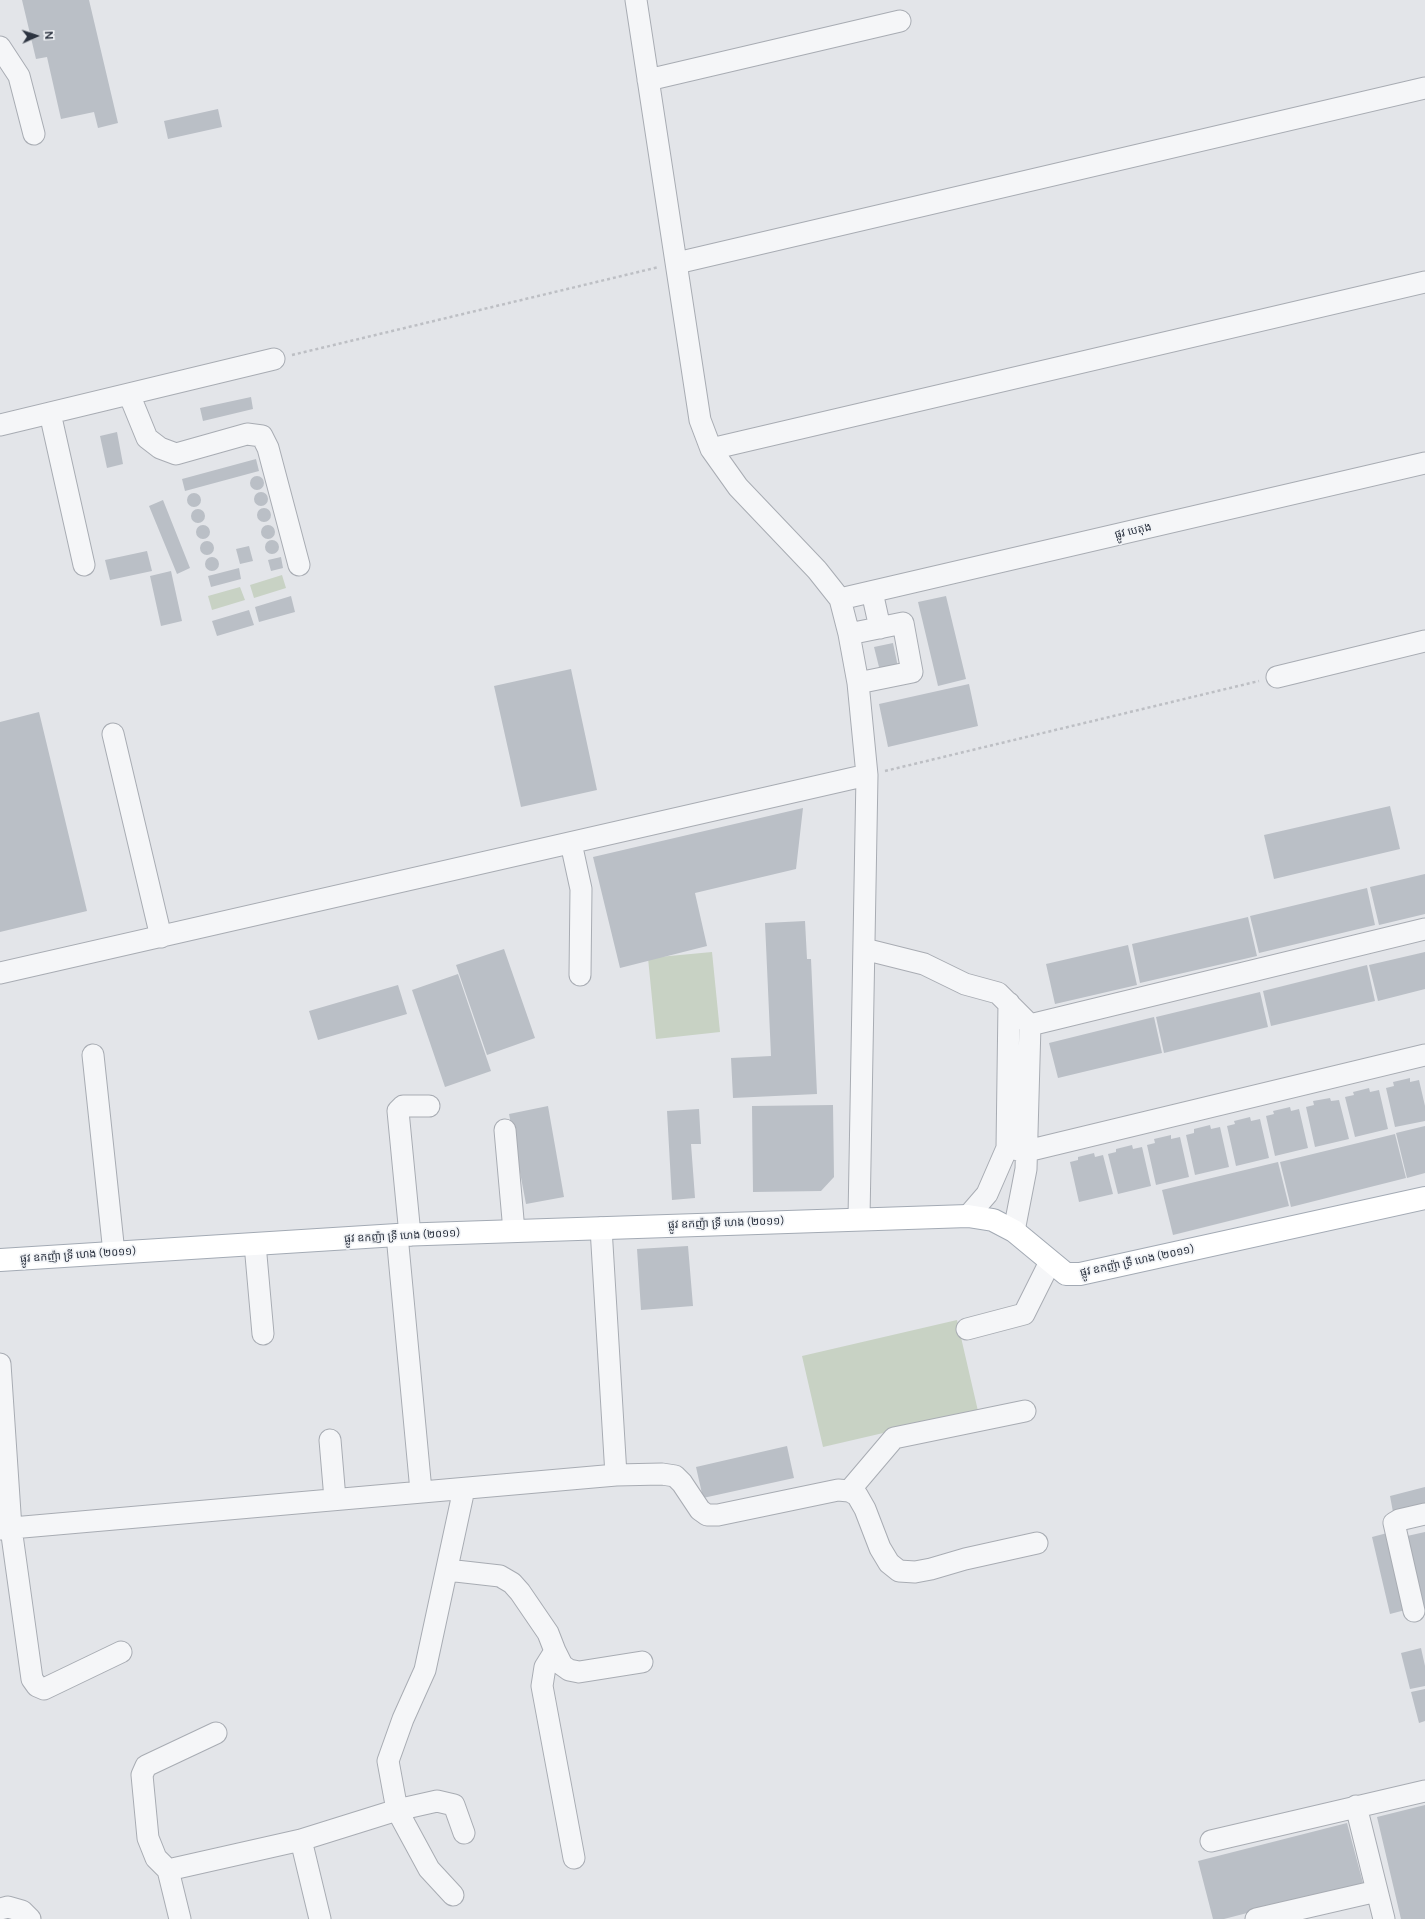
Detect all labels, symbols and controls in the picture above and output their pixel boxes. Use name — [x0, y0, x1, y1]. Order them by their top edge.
north arrow — [16, 16, 56, 56]
text: N — [42, 31, 55, 40]
street label: ផ្លូវ បេតុង — [1113, 520, 1153, 542]
street label: ផ្លូវ ឧកញ៉ា ទ្រី ហេង (២០១១) — [668, 1214, 784, 1232]
street label: ផ្លូវ ឧកញ៉ា ទ្រី ហេង (២០១១) — [344, 1226, 460, 1246]
street label: ផ្លូវ ឧកញ៉ា ទ្រី ហេង (២០១១) — [1079, 1242, 1195, 1280]
street label: ផ្លូវ ឧកញ៉ា ទ្រី ហេង (២០១១) — [20, 1244, 136, 1266]

